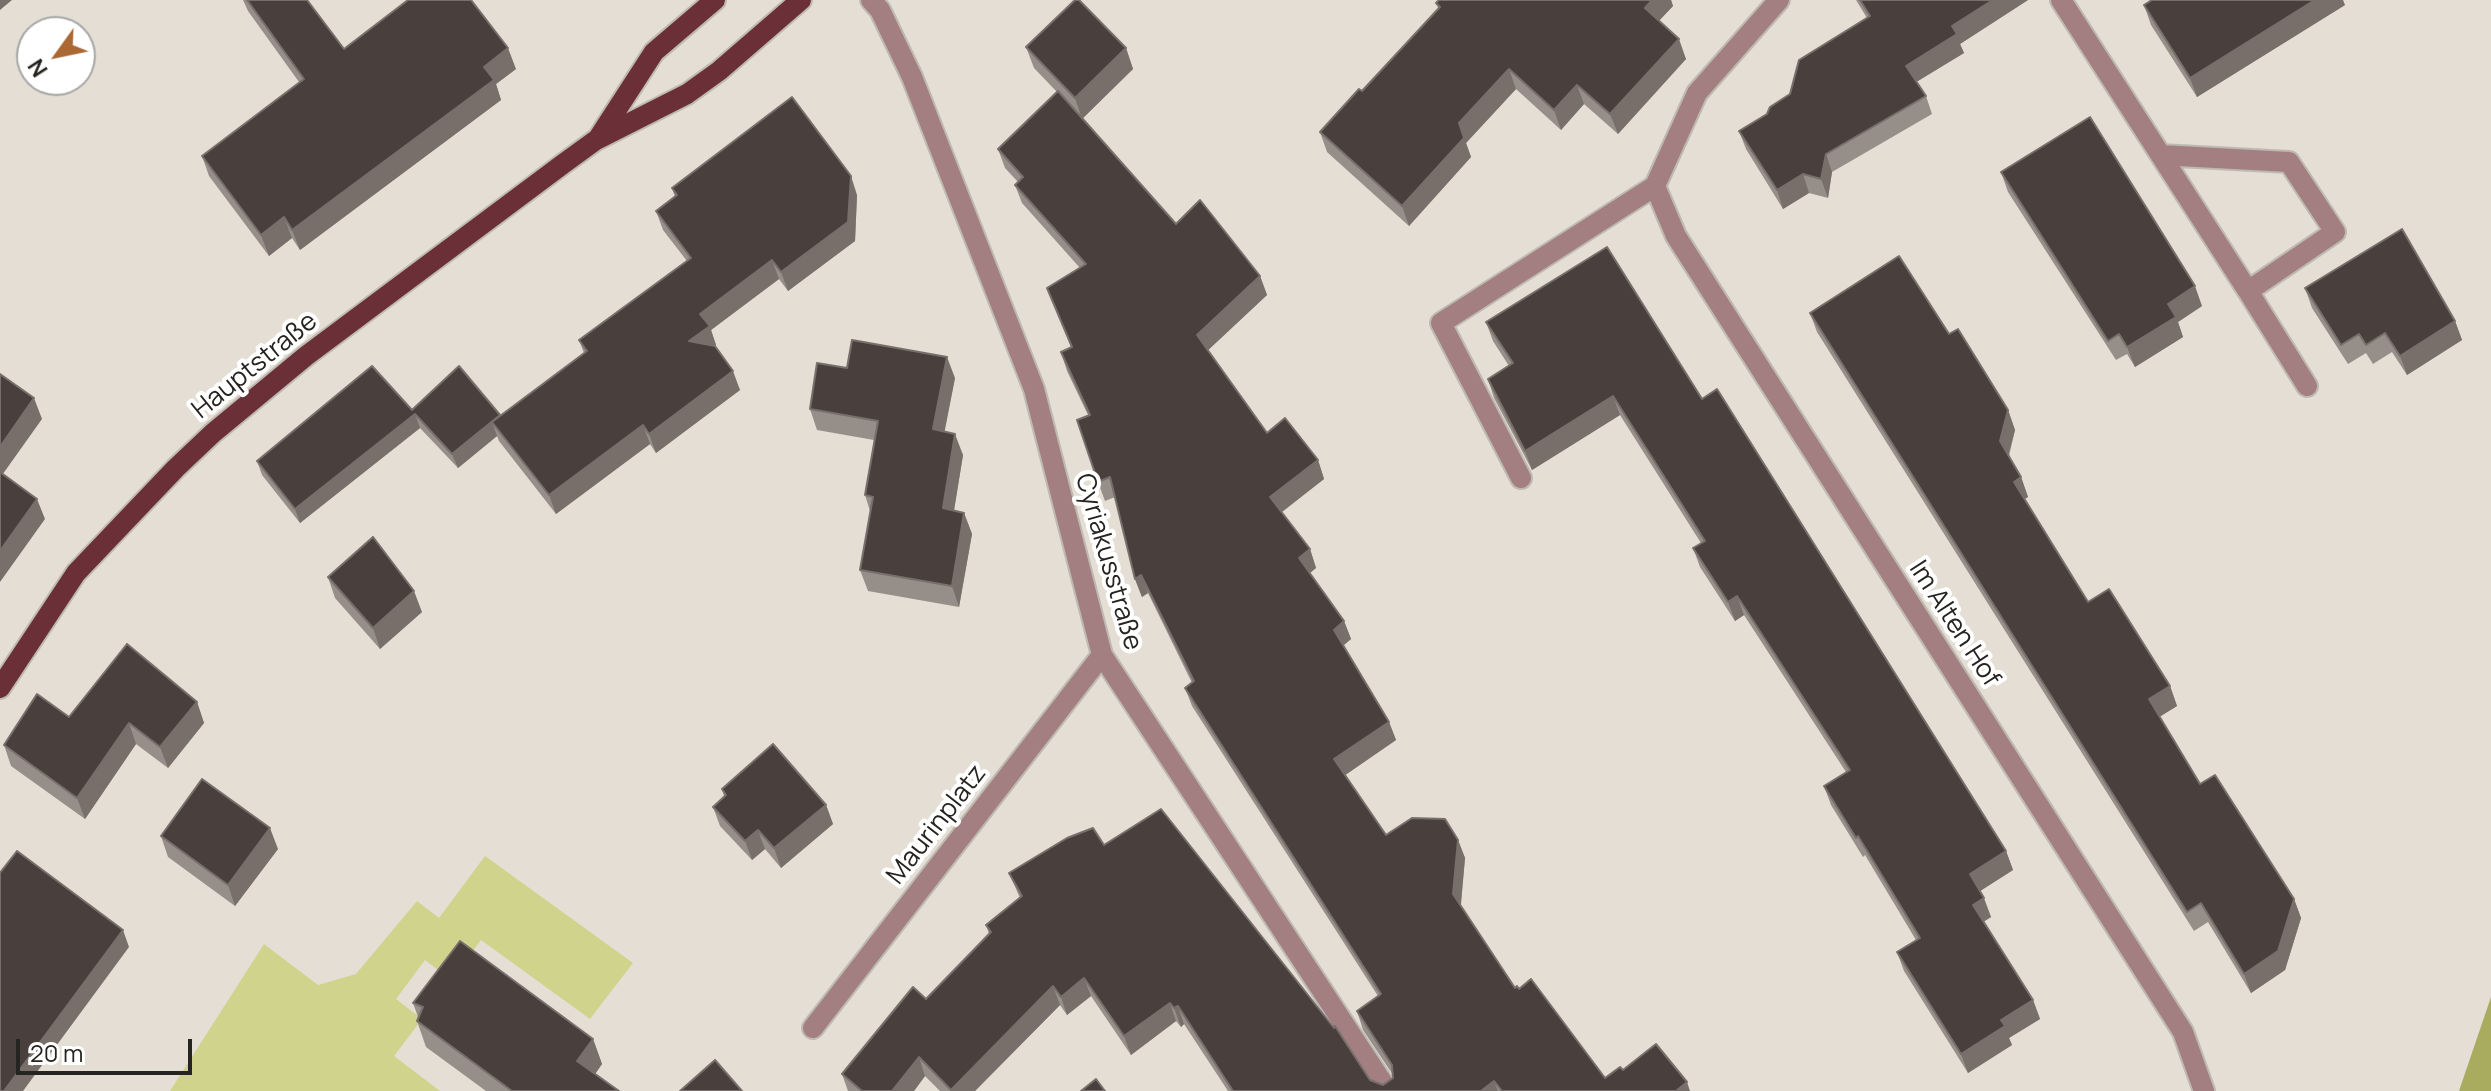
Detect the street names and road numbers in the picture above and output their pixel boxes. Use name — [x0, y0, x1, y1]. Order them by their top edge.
street label: Hauptstraße — [186, 306, 324, 426]
street label: Cyriakusstraße — [1068, 470, 1148, 654]
street label: Im Alten Hof — [1902, 555, 2006, 693]
street label: Maurinplatz — [881, 759, 993, 891]

